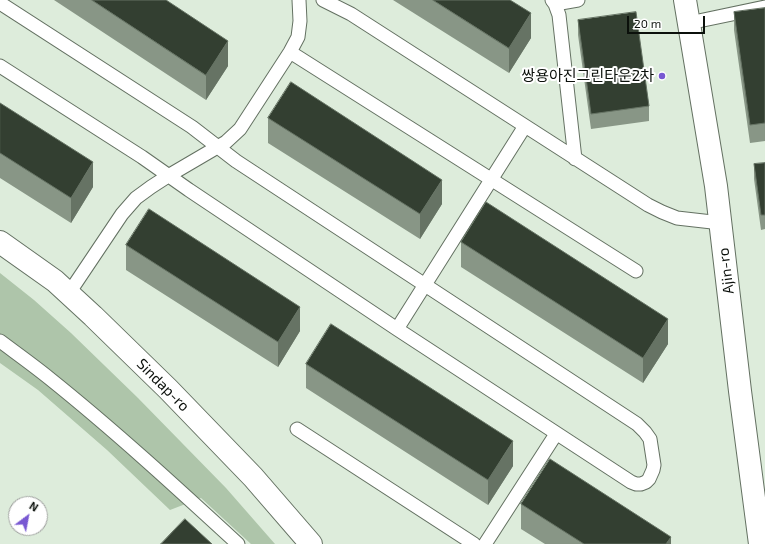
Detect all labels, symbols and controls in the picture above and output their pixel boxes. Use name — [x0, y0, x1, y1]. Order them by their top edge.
scale bar — [629, 8, 707, 34]
text: 20 m — [634, 16, 661, 30]
place label: 쌍용아진그린타운2차 — [521, 67, 654, 85]
marker: 쌍용아진그린타운2차 — [657, 71, 667, 81]
street label: Ajin-ro — [714, 247, 738, 295]
street label: Sindap-ro — [133, 355, 193, 415]
north arrow — [8, 496, 48, 536]
text: N — [27, 499, 41, 514]

